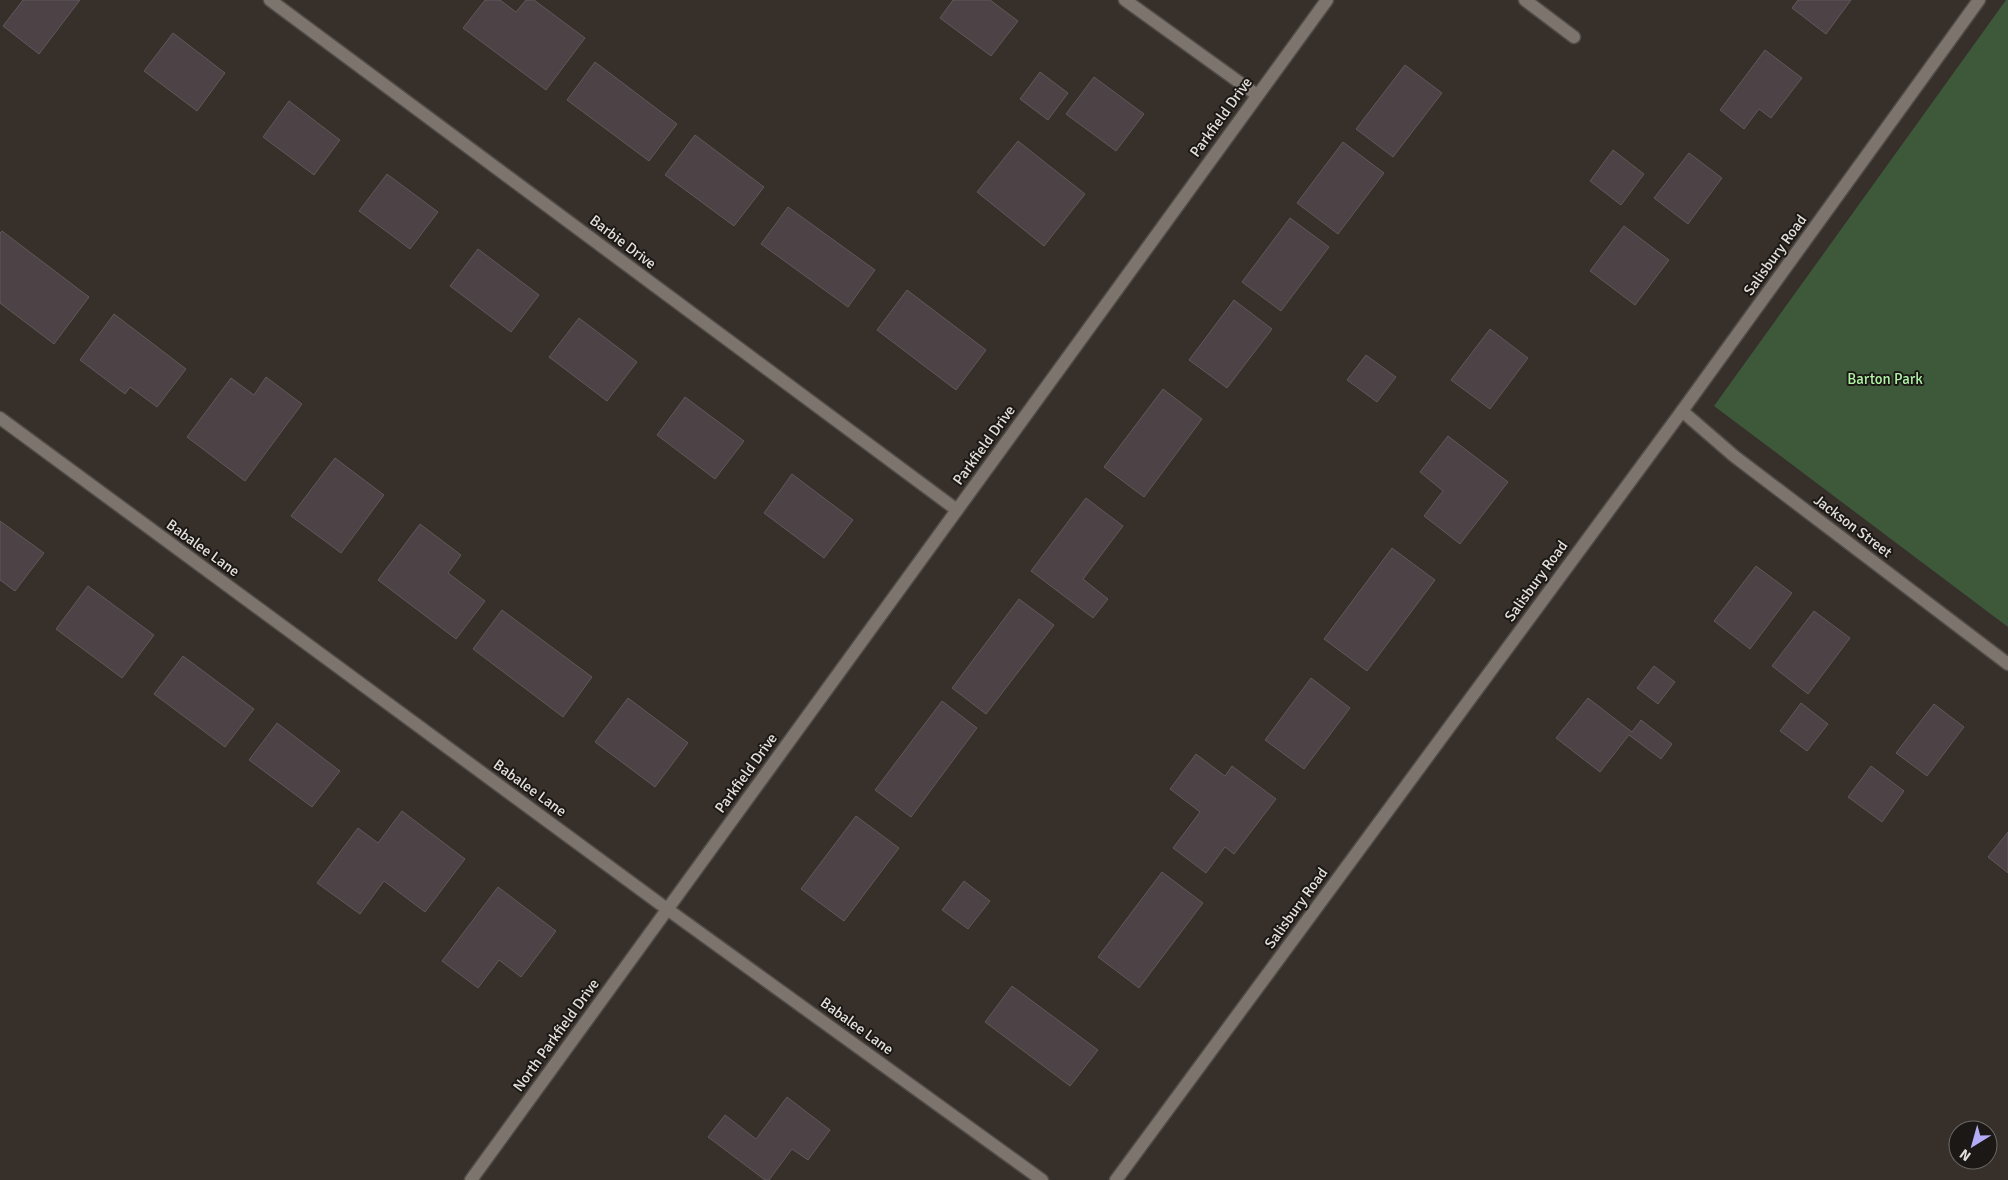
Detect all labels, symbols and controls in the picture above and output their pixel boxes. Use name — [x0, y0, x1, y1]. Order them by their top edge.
street label: Parkfield Drive — [1186, 74, 1256, 160]
street label: Barbie Drive — [586, 211, 660, 273]
street label: Salisbury Road — [1740, 211, 1810, 299]
park label: Barton Park — [1847, 370, 1923, 388]
street label: Parkfield Drive — [949, 402, 1019, 488]
street label: Jackson Street — [1810, 491, 1896, 561]
street label: Babalee Lane — [163, 516, 243, 580]
street label: Salisbury Road — [1501, 537, 1571, 625]
street label: Parkfield Drive — [711, 730, 781, 816]
street label: Babalee Lane — [490, 756, 570, 820]
street label: Salisbury Road — [1261, 864, 1331, 952]
street label: North Parkfield Drive — [509, 975, 603, 1095]
street label: Babalee Lane — [817, 994, 897, 1058]
north arrow — [1948, 1120, 1998, 1170]
text: N — [1956, 1145, 1974, 1165]

